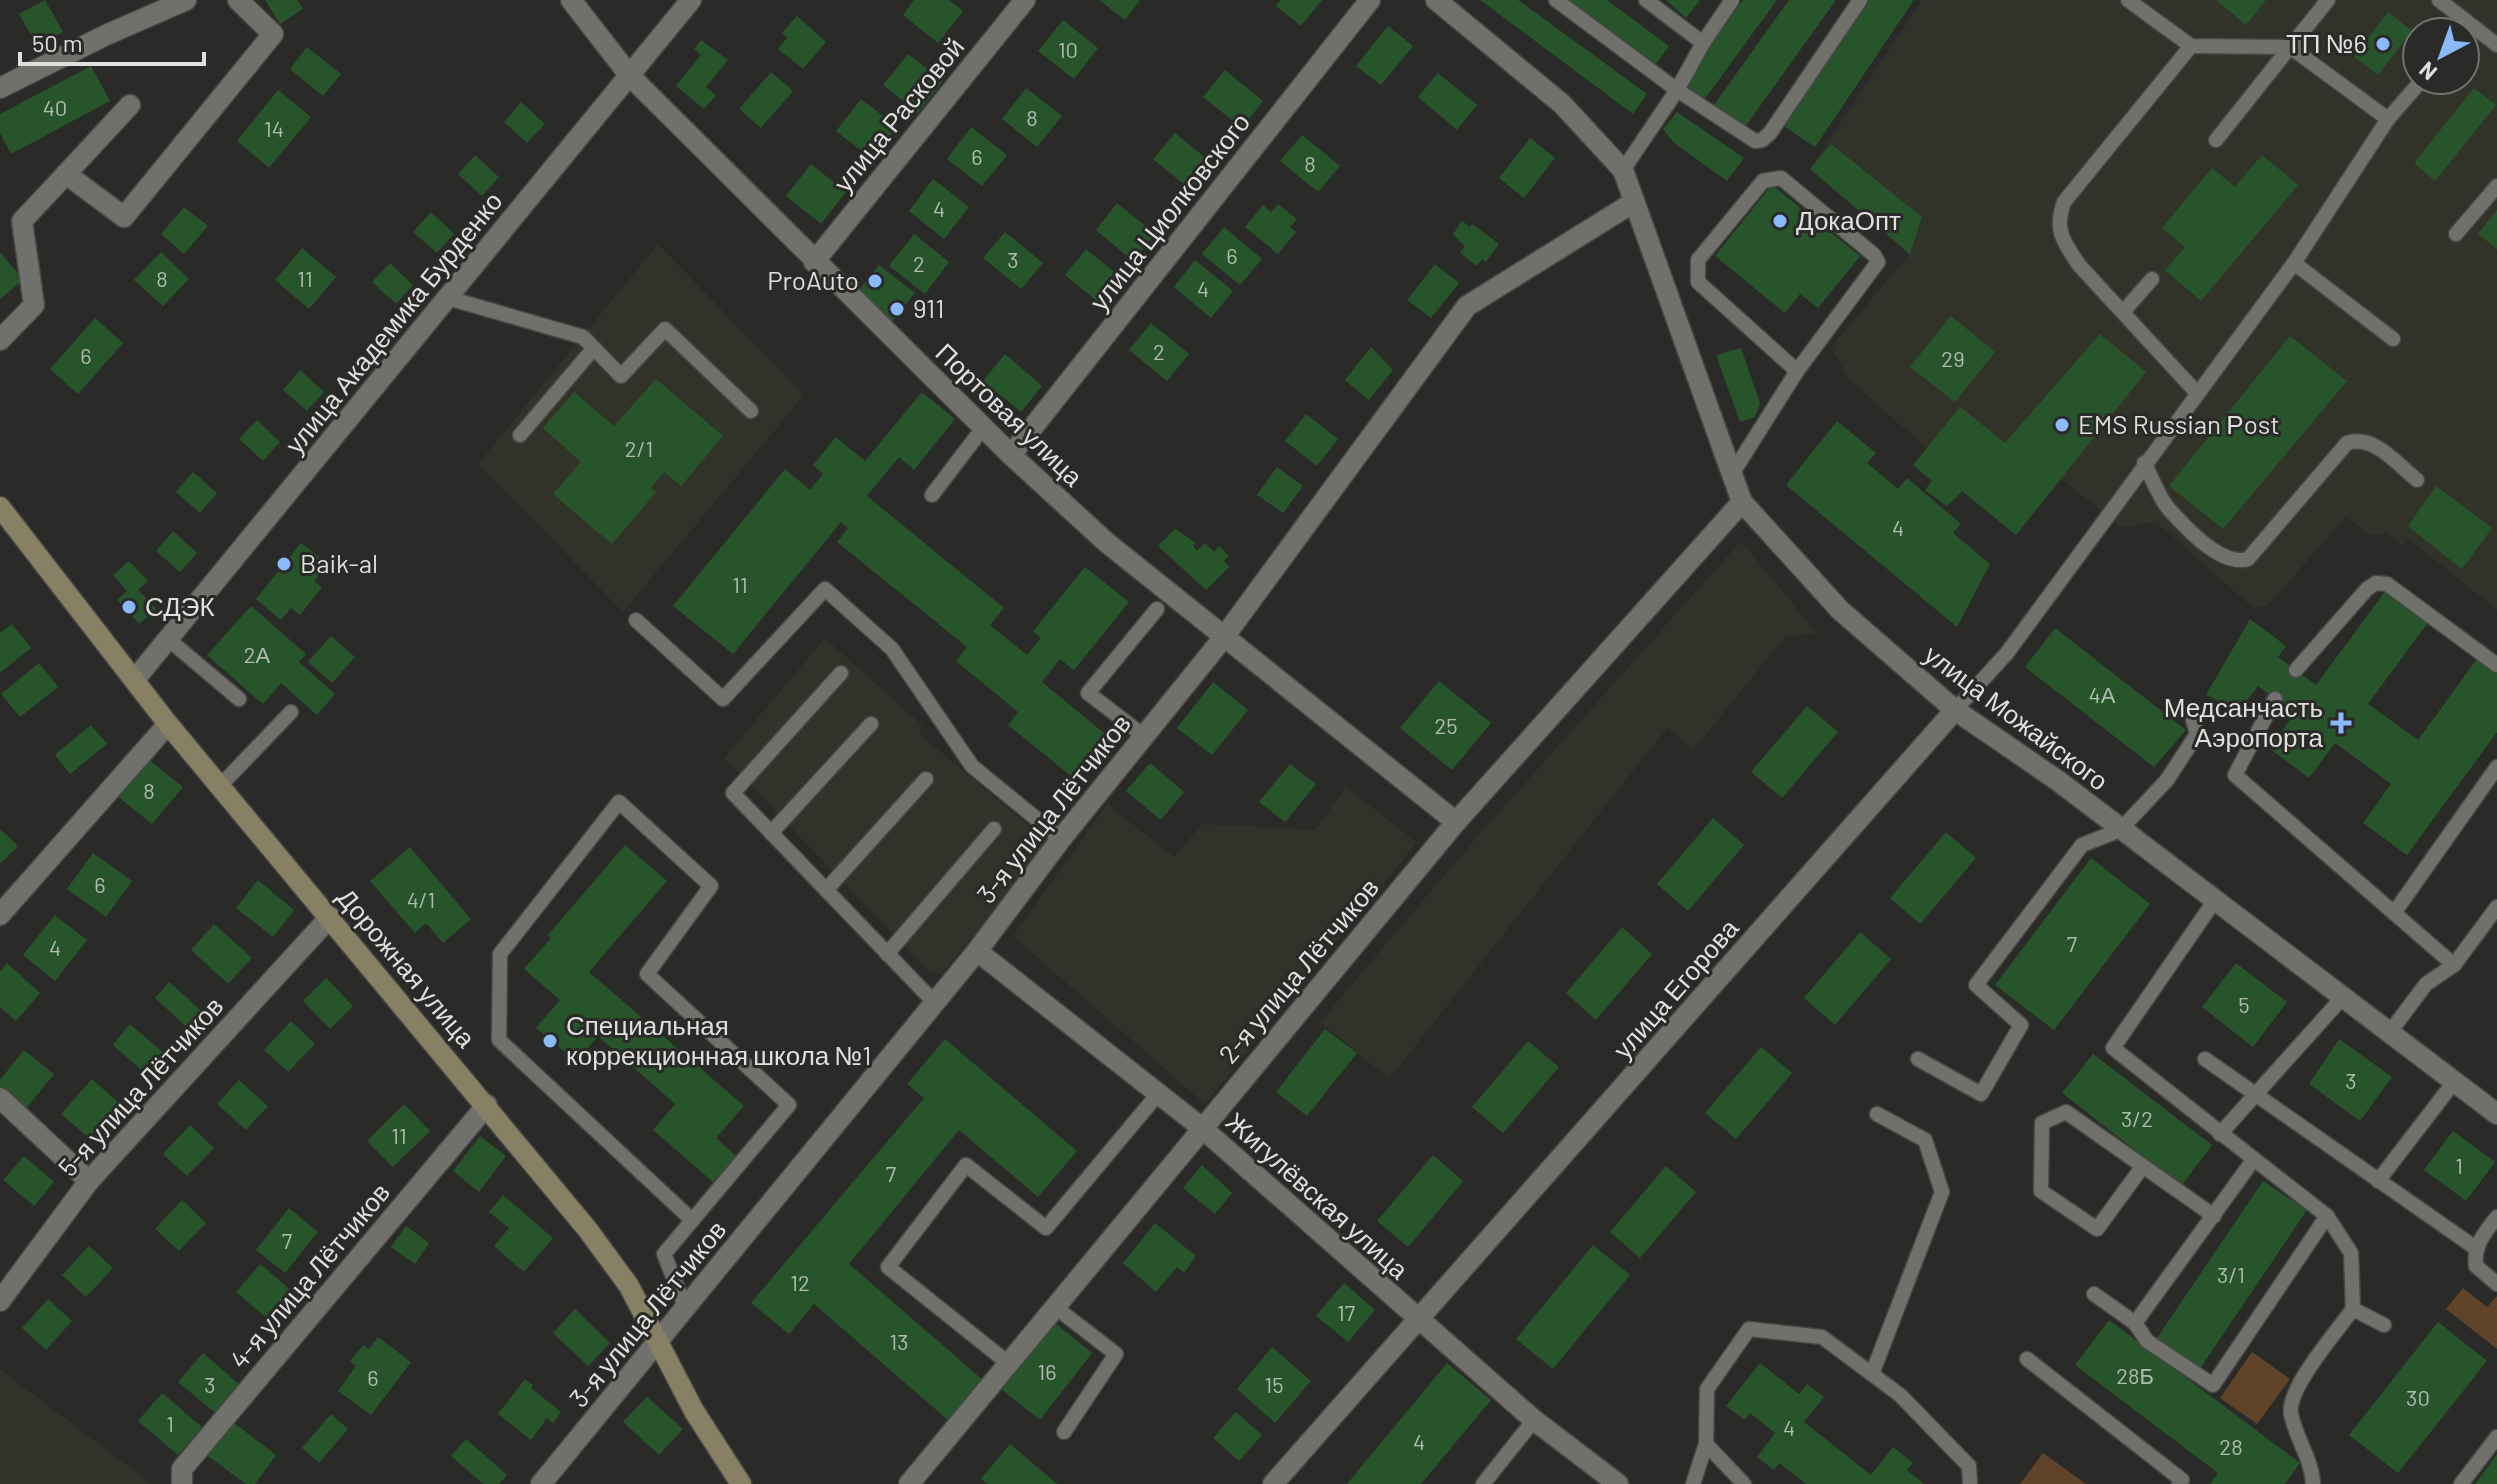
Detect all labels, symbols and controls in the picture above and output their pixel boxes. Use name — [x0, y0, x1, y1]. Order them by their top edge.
scale bar — [20, 16, 204, 66]
north arrow — [2401, 16, 2481, 96]
place label: ТП №6 — [2286, 27, 2367, 58]
text: 50 m — [32, 28, 83, 57]
street label: улица Расковой — [826, 31, 969, 197]
marker: ТП №6 — [2374, 35, 2392, 53]
house number: 10 — [1058, 36, 1078, 62]
text: N — [2413, 57, 2441, 86]
house number: 40 — [43, 94, 67, 120]
house number: 8 — [1026, 104, 1038, 130]
street label: улица Циолковского — [1082, 106, 1255, 316]
house number: 14 — [264, 115, 284, 141]
house number: 6 — [971, 143, 983, 169]
house number: 8 — [1304, 150, 1316, 176]
street label: улица Академика Бурденко — [278, 185, 508, 459]
house number: 4 — [933, 195, 945, 221]
place label: ДокаОпт — [1796, 204, 1901, 235]
marker: ДокаОпт — [1771, 212, 1789, 230]
house number: 6 — [1226, 242, 1238, 268]
house number: 3 — [1007, 246, 1019, 272]
house number: 2 — [913, 250, 925, 276]
place label: ProAuto — [767, 264, 859, 295]
house number: 8 — [156, 265, 168, 291]
house number: 11 — [297, 265, 313, 291]
marker: ProAuto — [866, 272, 884, 290]
house number: 4 — [1197, 275, 1209, 301]
place label: 911 — [913, 292, 944, 323]
marker: 911 — [888, 300, 906, 318]
street label: Портовая улица — [930, 336, 1090, 492]
house number: 2 — [1153, 338, 1165, 364]
house number: 6 — [80, 342, 92, 368]
house number: 29 — [1941, 345, 1965, 371]
place label: EMS Russian Рost — [2078, 408, 2280, 439]
marker: EMS Russian Рost — [2053, 416, 2071, 434]
house number: 2/1 — [625, 435, 653, 461]
house number: 4 — [1892, 514, 1904, 540]
place label: Baik-al — [300, 547, 378, 578]
marker: Baik-al — [275, 555, 293, 573]
house number: 11 — [732, 571, 748, 597]
place label: СДЭК — [145, 590, 215, 621]
marker: СДЭК — [120, 598, 138, 616]
street label: улица Можайского — [1919, 638, 2115, 796]
house number: 2А — [244, 641, 271, 667]
house number: 4А — [2089, 681, 2116, 707]
place label: Медсанчасть Аэропорта — [2164, 691, 2324, 752]
street label: 3-я улица Лётчиков — [969, 708, 1136, 909]
house number: 25 — [1434, 712, 1458, 738]
marker: Медсанчасть Аэропорта — [2330, 712, 2352, 734]
house number: 8 — [143, 777, 155, 803]
house number: 6 — [94, 871, 106, 897]
street label: 2-я улица Лётчиков — [1212, 871, 1384, 1069]
street label: Дорожная улица — [332, 881, 483, 1053]
house number: 4/1 — [407, 886, 435, 912]
street label: улица Егорова — [1606, 912, 1744, 1064]
house number: 7 — [2067, 930, 2077, 956]
house number: 4 — [49, 934, 61, 960]
street label: 5-я улица Лётчиков — [51, 990, 229, 1182]
house number: 5 — [2238, 991, 2250, 1017]
place label: Специальная коррекционная школа №1 — [566, 1009, 871, 1070]
marker: Специальная коррекционная школа №1 — [541, 1032, 559, 1050]
house number: 3 — [2345, 1067, 2357, 1093]
street label: Жигулёвская улица — [1221, 1105, 1416, 1285]
house number: 3/2 — [2121, 1105, 2153, 1131]
house number: 11 — [391, 1122, 407, 1148]
house number: 1 — [2455, 1152, 2463, 1178]
house number: 7 — [886, 1160, 896, 1186]
street label: 4-я улица Лётчиков — [222, 1176, 395, 1374]
street label: 3-я улица Лётчиков — [562, 1214, 732, 1413]
house number: 7 — [282, 1227, 292, 1253]
house number: 3/1 — [2217, 1261, 2245, 1287]
house number: 12 — [790, 1269, 810, 1295]
house number: 17 — [1337, 1299, 1355, 1325]
house number: 13 — [889, 1328, 909, 1354]
house number: 16 — [1037, 1358, 1057, 1384]
house number: 28Б — [2116, 1362, 2154, 1388]
house number: 6 — [367, 1364, 379, 1390]
house number: 3 — [204, 1371, 216, 1397]
house number: 15 — [1264, 1371, 1284, 1397]
house number: 30 — [2406, 1384, 2430, 1410]
house number: 1 — [166, 1410, 174, 1436]
house number: 4 — [1783, 1414, 1795, 1440]
house number: 4 — [1413, 1428, 1425, 1454]
house number: 28 — [2219, 1433, 2243, 1459]

